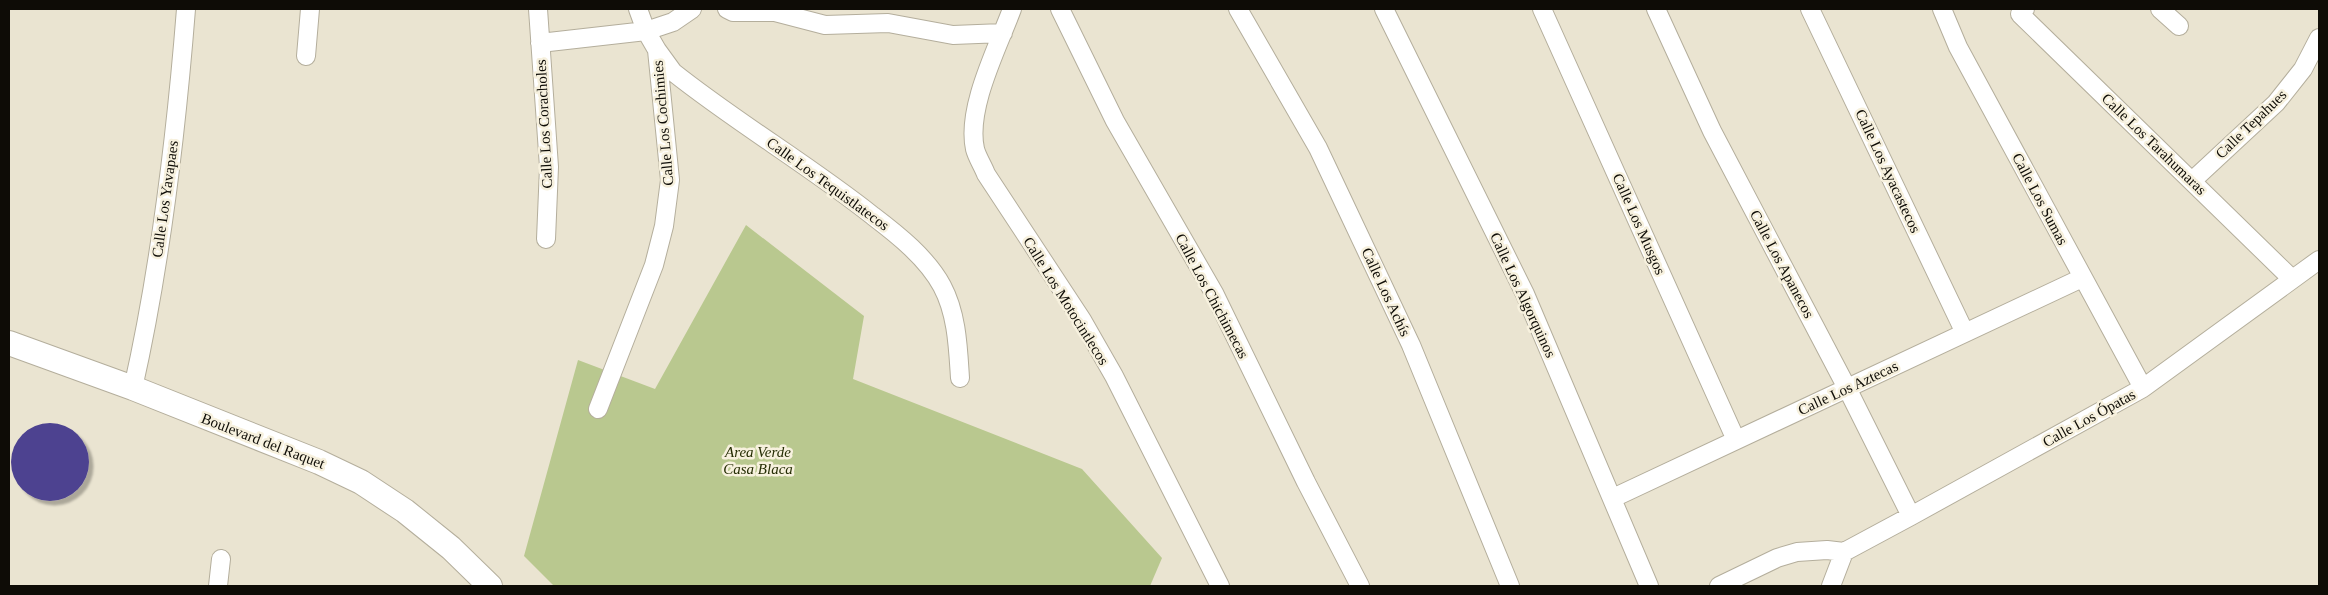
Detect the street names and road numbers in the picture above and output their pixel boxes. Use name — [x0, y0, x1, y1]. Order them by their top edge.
street label: Calle Los Coracholes — [533, 59, 555, 189]
street label: Calle Los Cochimies — [650, 59, 676, 186]
street label: Calle Tepahues — [2213, 86, 2290, 162]
street label: Calle Los Tarahumaras — [2099, 90, 2210, 198]
street label: Calle Los Ayacastecos — [1852, 107, 1924, 235]
street label: Calle Los Tequistlatecos — [764, 134, 892, 234]
street label: Calle Los Yavapaes — [149, 139, 181, 258]
street label: Calle Los Sumas — [2009, 150, 2071, 248]
street label: Calle Los Musgos — [1609, 171, 1669, 277]
street label: Calle Los Apanecos — [1747, 207, 1817, 321]
street label: Calle Los Algorquinos — [1487, 230, 1559, 360]
street label: Calle Los Chichimecas — [1172, 231, 1252, 361]
street label: Calle Los Motocintlecos — [1020, 234, 1112, 368]
street label: Calle Los Achís — [1359, 245, 1414, 339]
street label: Calle Los Aztecas — [1796, 358, 1901, 418]
street label: Calle Los Ópatas — [2040, 386, 2138, 450]
street label: Boulevard del Raquet — [199, 410, 328, 472]

